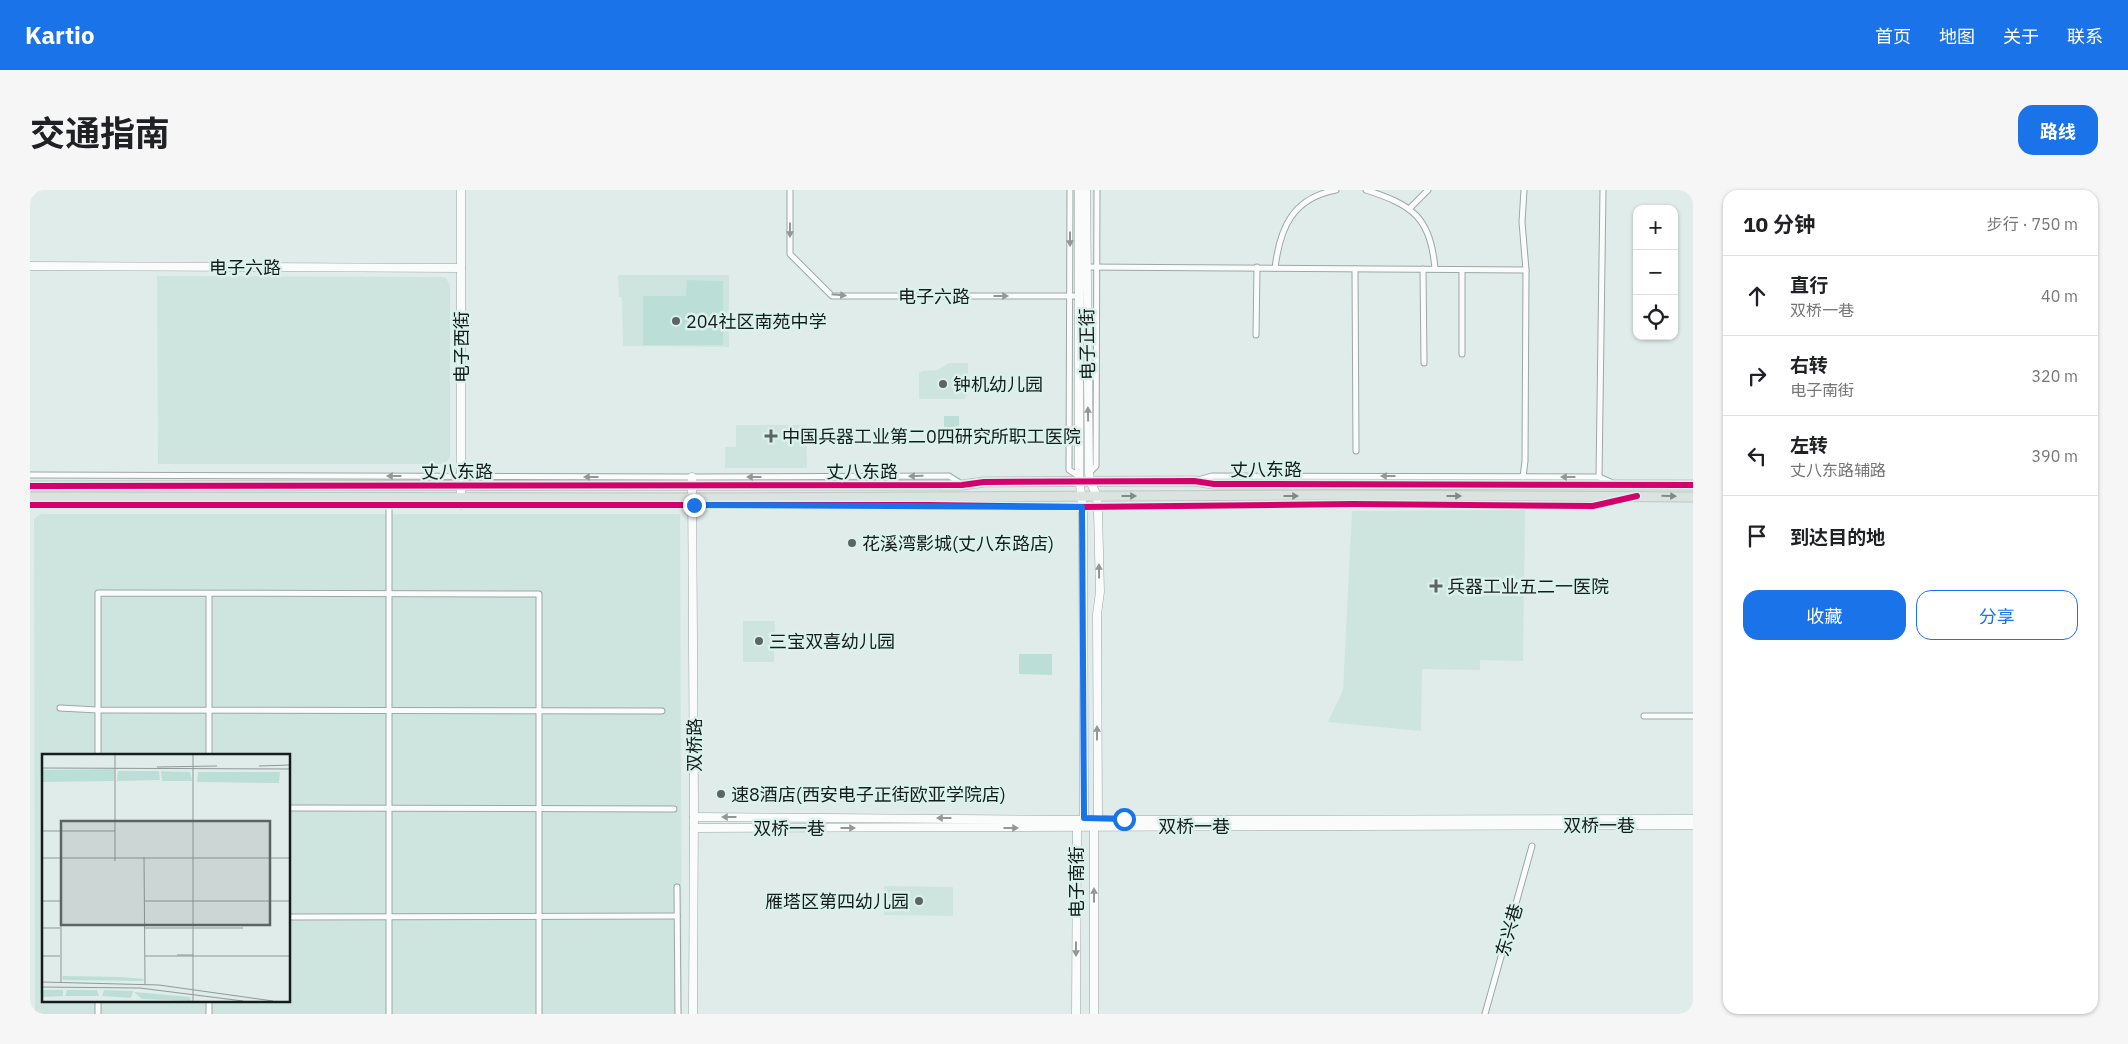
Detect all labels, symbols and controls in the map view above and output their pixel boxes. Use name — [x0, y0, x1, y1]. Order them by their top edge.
text: Kartio — [25, 19, 95, 51]
text: 首页 — [1875, 25, 1911, 48]
text: 地图 — [1939, 25, 1975, 48]
text: 关于 — [2003, 25, 2039, 48]
text: 联系 — [2067, 25, 2103, 48]
button: 路线 — [2018, 105, 2098, 155]
text: 交通指南 — [30, 110, 170, 156]
map controls — [1633, 205, 1678, 340]
button: + — [1633, 205, 1678, 250]
text: 10 分钟 — [1743, 210, 1815, 238]
text: 步行 · 750 m — [1987, 214, 2078, 234]
one-way arrow — [786, 223, 794, 239]
one-way arrow — [1066, 231, 1074, 247]
button: − — [1633, 250, 1678, 295]
street label: 电子六路 — [209, 256, 281, 279]
text: 直行 — [1790, 273, 1828, 297]
icon: ahead — [1743, 282, 1771, 310]
street label: 电子六路 — [898, 285, 970, 308]
text: 40 m — [2041, 286, 2078, 306]
one-way arrow — [831, 291, 847, 299]
one-way arrow — [993, 292, 1009, 300]
button: locate — [1633, 295, 1678, 340]
text: 双桥一巷 — [1790, 300, 1854, 320]
street label: 电子正街 — [1075, 308, 1099, 380]
place label: 204社区南苑中学 — [686, 310, 826, 333]
street label: 电子西街 — [450, 311, 473, 383]
marker: 204社区南苑中学 — [670, 315, 682, 327]
text: 右转 — [1790, 353, 1828, 377]
icon: right — [1743, 362, 1771, 390]
text: 320 m — [2031, 366, 2078, 386]
place label: 钟机幼儿园 — [953, 373, 1043, 396]
marker: 钟机幼儿园 — [937, 378, 949, 390]
text: 电子南街 — [1790, 380, 1854, 400]
one-way arrow — [1084, 406, 1092, 422]
place label: 中国兵器工业第二0四研究所职工医院 — [782, 425, 1081, 448]
marker: 中国兵器工业第二0四研究所职工医院 — [764, 429, 778, 443]
text: 左转 — [1790, 433, 1828, 457]
icon: left — [1743, 442, 1771, 470]
text: 390 m — [2031, 446, 2078, 466]
street label: 丈八东路 — [1230, 458, 1302, 481]
street label: 丈八东路 — [421, 460, 493, 483]
street label: 丈八东路 — [826, 460, 898, 483]
text: 丈八东路辅路 — [1790, 460, 1886, 480]
one-way arrow — [386, 472, 402, 480]
one-way arrow — [908, 472, 924, 480]
one-way arrow — [1380, 472, 1396, 480]
one-way arrow — [583, 473, 599, 481]
one-way arrow — [746, 473, 762, 481]
one-way arrow — [1560, 473, 1576, 481]
one-way arrow — [1121, 492, 1137, 500]
one-way arrow — [1283, 492, 1299, 500]
one-way arrow — [1446, 492, 1462, 500]
one-way arrow — [1661, 493, 1677, 501]
route end — [683, 494, 706, 517]
icon: arrive — [1743, 522, 1771, 550]
text: 到达目的地 — [1790, 525, 1885, 549]
place label: 花溪湾影城(丈八东路店) — [862, 532, 1054, 555]
marker: 花溪湾影城(丈八东路店) — [846, 537, 858, 549]
one-way arrow — [1095, 563, 1103, 579]
place label: 兵器工业五二一医院 — [1447, 575, 1609, 598]
marker: 兵器工业五二一医院 — [1429, 579, 1443, 593]
button: 收藏 — [1743, 590, 1906, 640]
button: 分享 — [1916, 590, 2078, 640]
place label: 三宝双喜幼儿园 — [769, 630, 895, 653]
marker: 三宝双喜幼儿园 — [753, 635, 765, 647]
street label: 双桥路 — [683, 718, 706, 772]
one-way arrow — [1093, 725, 1101, 741]
inset map — [42, 754, 290, 1002]
place label: 速8酒店(西安电子正街欧亚学院店) — [731, 783, 1006, 806]
marker: 速8酒店(西安电子正街欧亚学院店) — [715, 788, 727, 800]
route start — [1113, 808, 1136, 831]
one-way arrow — [721, 813, 737, 821]
one-way arrow — [936, 814, 952, 822]
street label: 双桥一巷 — [1563, 814, 1635, 837]
street label: 双桥一巷 — [1158, 815, 1230, 838]
street label: 双桥一巷 — [753, 817, 825, 840]
one-way arrow — [840, 824, 856, 832]
one-way arrow — [1003, 824, 1019, 832]
street label: 电子南街 — [1065, 846, 1088, 918]
one-way arrow — [1090, 887, 1098, 903]
place label: 雁塔区第四幼儿园 — [765, 890, 909, 913]
marker: 雁塔区第四幼儿园 — [913, 895, 925, 907]
street label: 东兴巷 — [1491, 901, 1527, 959]
one-way arrow — [1072, 941, 1080, 957]

